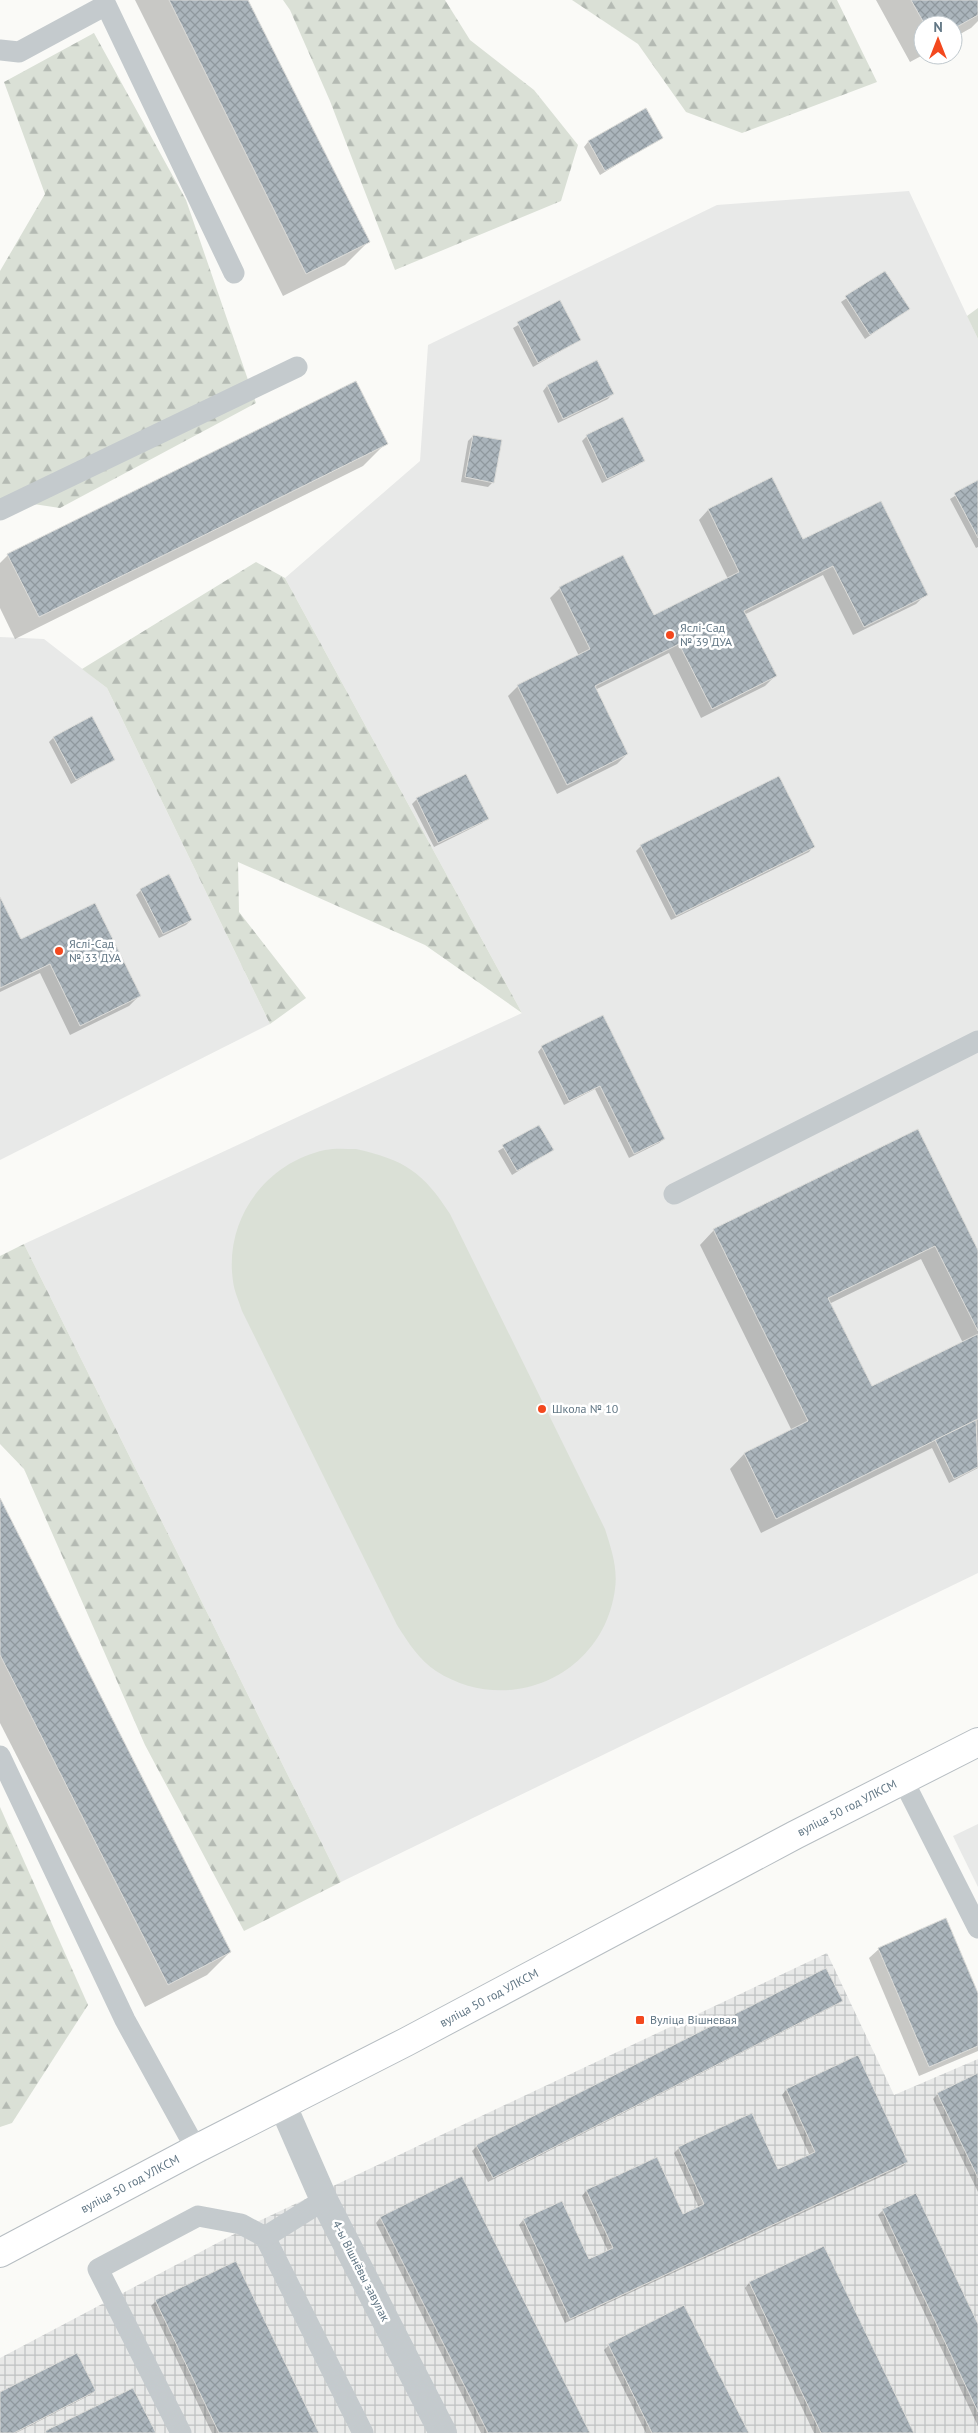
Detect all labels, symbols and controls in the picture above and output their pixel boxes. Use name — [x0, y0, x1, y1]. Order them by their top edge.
north arrow — [913, 15, 963, 65]
text: N — [933, 18, 943, 36]
place label: Яслі-Сад № 39 ДУА — [680, 620, 732, 649]
marker: Яслі-Сад № 39 ДУА — [664, 629, 676, 641]
place label: Яслі-Сад № 33 ДУА — [69, 936, 121, 965]
marker: Яслі-Сад № 33 ДУА — [53, 945, 65, 957]
place label: Школа № 10 — [552, 1401, 619, 1416]
marker: Школа № 10 — [536, 1403, 548, 1415]
street label: вуліца 50 год УЛКСМ — [794, 1776, 899, 1839]
street label: вуліца 50 год УЛКСМ — [437, 1965, 541, 2030]
place label: Вуліца Вішневая — [650, 2012, 737, 2027]
marker: Вуліца Вішневая — [634, 2014, 646, 2026]
street label: вуліца 50 год УЛКСМ — [78, 2151, 182, 2216]
street label: 4-ы Вішнёвы завулак — [330, 2218, 393, 2324]

